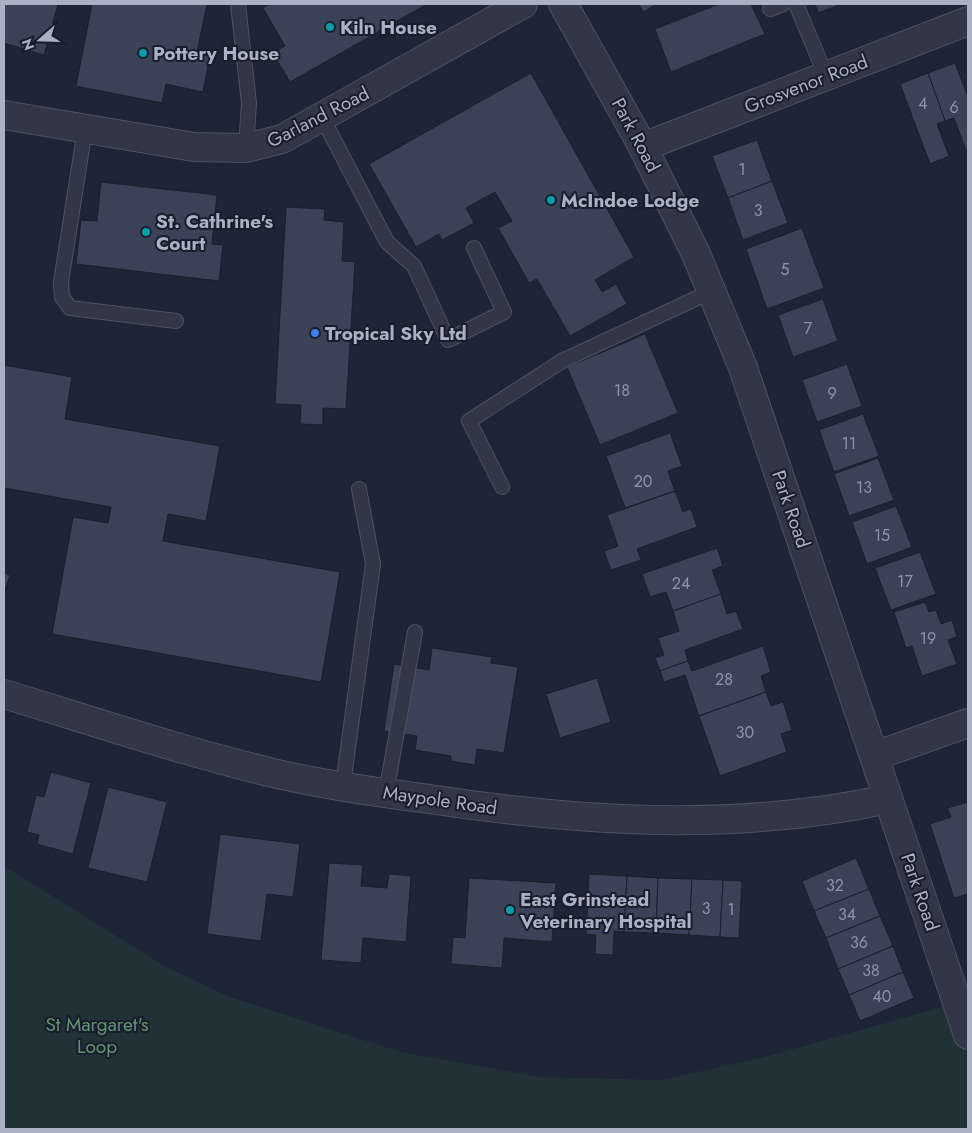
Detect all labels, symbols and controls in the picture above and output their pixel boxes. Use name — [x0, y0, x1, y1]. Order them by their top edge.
place label: Kiln House — [340, 14, 437, 41]
north arrow — [15, 15, 65, 65]
marker: Kiln House — [324, 21, 336, 33]
text: N — [16, 36, 39, 53]
place label: Pottery House — [153, 40, 279, 67]
marker: Pottery House — [137, 47, 149, 59]
street label: Grosvenor Road — [740, 48, 872, 120]
street label: Garland Road — [262, 80, 374, 154]
house number: 4 — [918, 92, 928, 115]
street label: Park Road — [605, 93, 667, 177]
house number: 6 — [949, 96, 959, 119]
house number: 1 — [738, 158, 746, 181]
place label: McIndoe Lodge — [561, 187, 699, 214]
marker: McIndoe Lodge — [545, 194, 557, 206]
house number: 3 — [754, 199, 763, 222]
place label: St. Cathrine's Court — [156, 208, 273, 257]
marker: St. Cathrine's Court — [140, 226, 152, 238]
house number: 5 — [780, 258, 790, 281]
house number: 7 — [804, 317, 813, 340]
place label: Tropical Sky Ltd — [325, 320, 467, 347]
marker: Tropical Sky Ltd — [309, 327, 321, 339]
house number: 18 — [614, 379, 630, 402]
house number: 9 — [827, 382, 837, 405]
house number: 11 — [842, 432, 856, 455]
street label: Park Road — [765, 467, 817, 551]
house number: 20 — [634, 470, 652, 493]
house number: 13 — [856, 476, 872, 499]
house number: 15 — [874, 524, 890, 547]
house number: 17 — [897, 570, 913, 593]
house number: 24 — [672, 572, 690, 595]
house number: 19 — [920, 627, 936, 650]
house number: 28 — [715, 668, 733, 691]
house number: 30 — [736, 721, 754, 744]
street label: Maypole Road — [381, 779, 499, 821]
street label: Park Road — [894, 850, 946, 934]
house number: 32 — [826, 874, 844, 897]
place label: East Grinstead Veterinary Hospital — [519, 886, 692, 935]
house number: 3 — [702, 897, 711, 920]
house number: 1 — [727, 898, 735, 921]
house number: 34 — [838, 903, 856, 926]
marker: East Grinstead Veterinary Hospital — [504, 904, 516, 916]
house number: 36 — [850, 931, 868, 954]
house number: 38 — [862, 959, 880, 982]
house number: 40 — [873, 985, 891, 1008]
park label: St Margaret's Loop — [45, 1011, 149, 1060]

